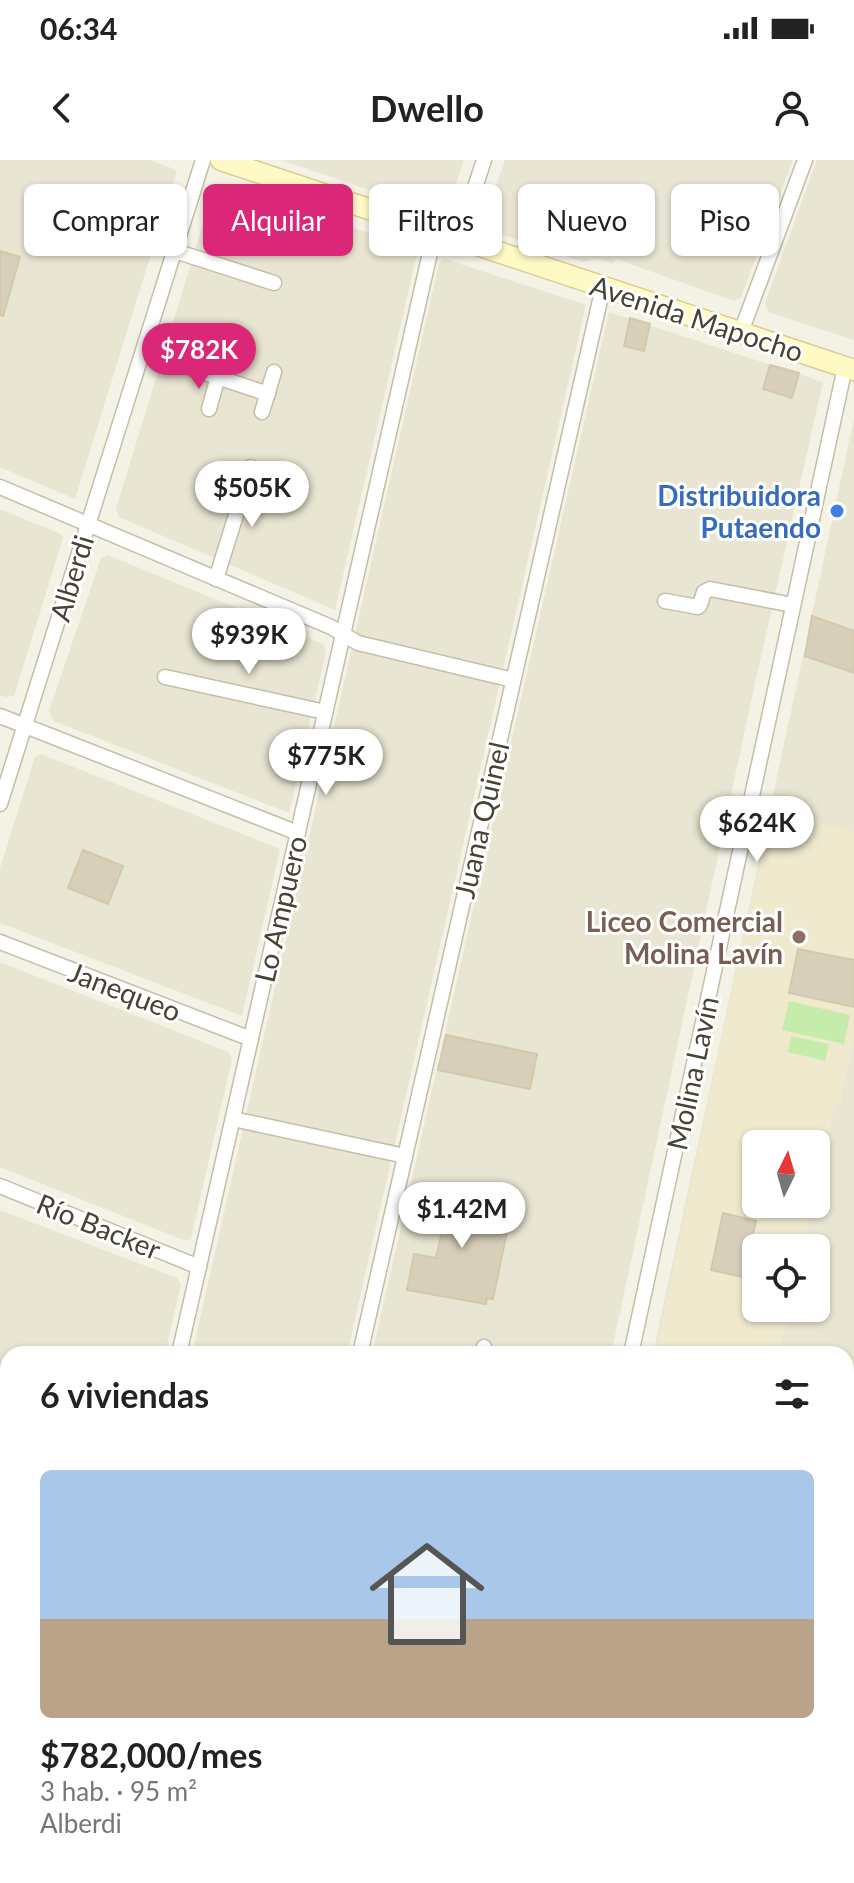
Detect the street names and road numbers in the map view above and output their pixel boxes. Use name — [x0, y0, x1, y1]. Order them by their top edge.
street label: Avenida Mapocho — [586, 268, 808, 368]
street label: Alberdi — [42, 531, 100, 625]
street label: Juana Quinel — [447, 739, 515, 901]
street label: Lo Ampuero — [247, 833, 313, 985]
street label: Janequeo — [64, 954, 186, 1028]
street label: Molina Lavín — [659, 993, 725, 1153]
street label: Río Backer — [32, 1186, 166, 1266]

